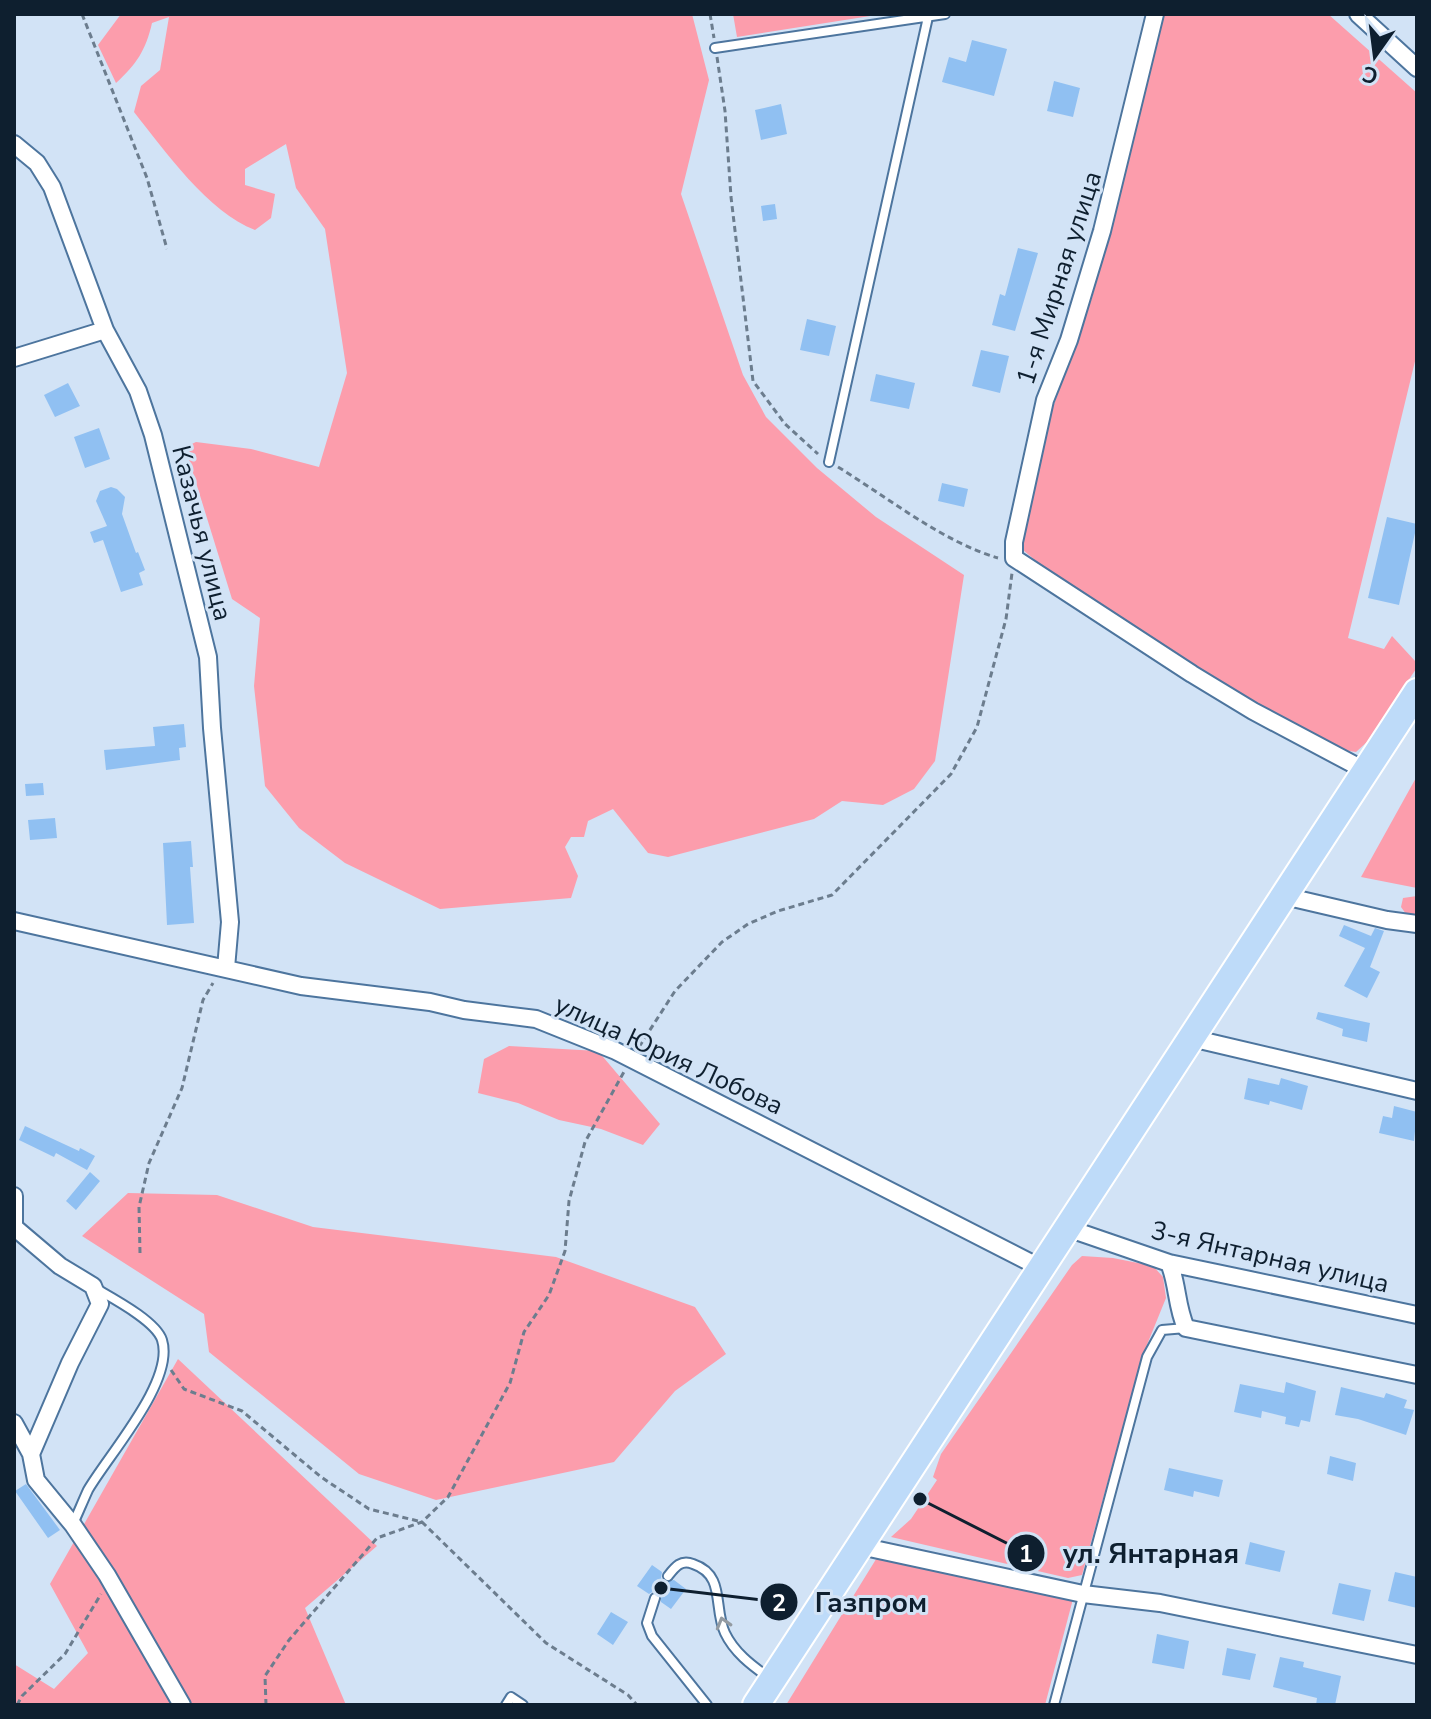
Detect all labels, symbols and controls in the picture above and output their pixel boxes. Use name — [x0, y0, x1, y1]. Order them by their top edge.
north arrow — [1335, 16, 1415, 96]
text: С — [1359, 58, 1381, 91]
street label: 1-я Мирная улица — [1008, 167, 1110, 389]
street label: Казачья улица — [163, 442, 241, 624]
street label: улица Юрия Лобова — [549, 987, 789, 1123]
street label: 3-я Янтарная улица — [1147, 1213, 1393, 1301]
callout: ул. Янтарная — [1006, 1527, 1255, 1579]
text: ул. Янтарная — [1063, 1535, 1239, 1573]
text: 1 — [1019, 1538, 1033, 1570]
callout: Газпром — [759, 1576, 943, 1628]
text: Газпром — [815, 1584, 927, 1622]
text: 2 — [772, 1587, 786, 1619]
one-way arrow — [716, 1616, 732, 1630]

